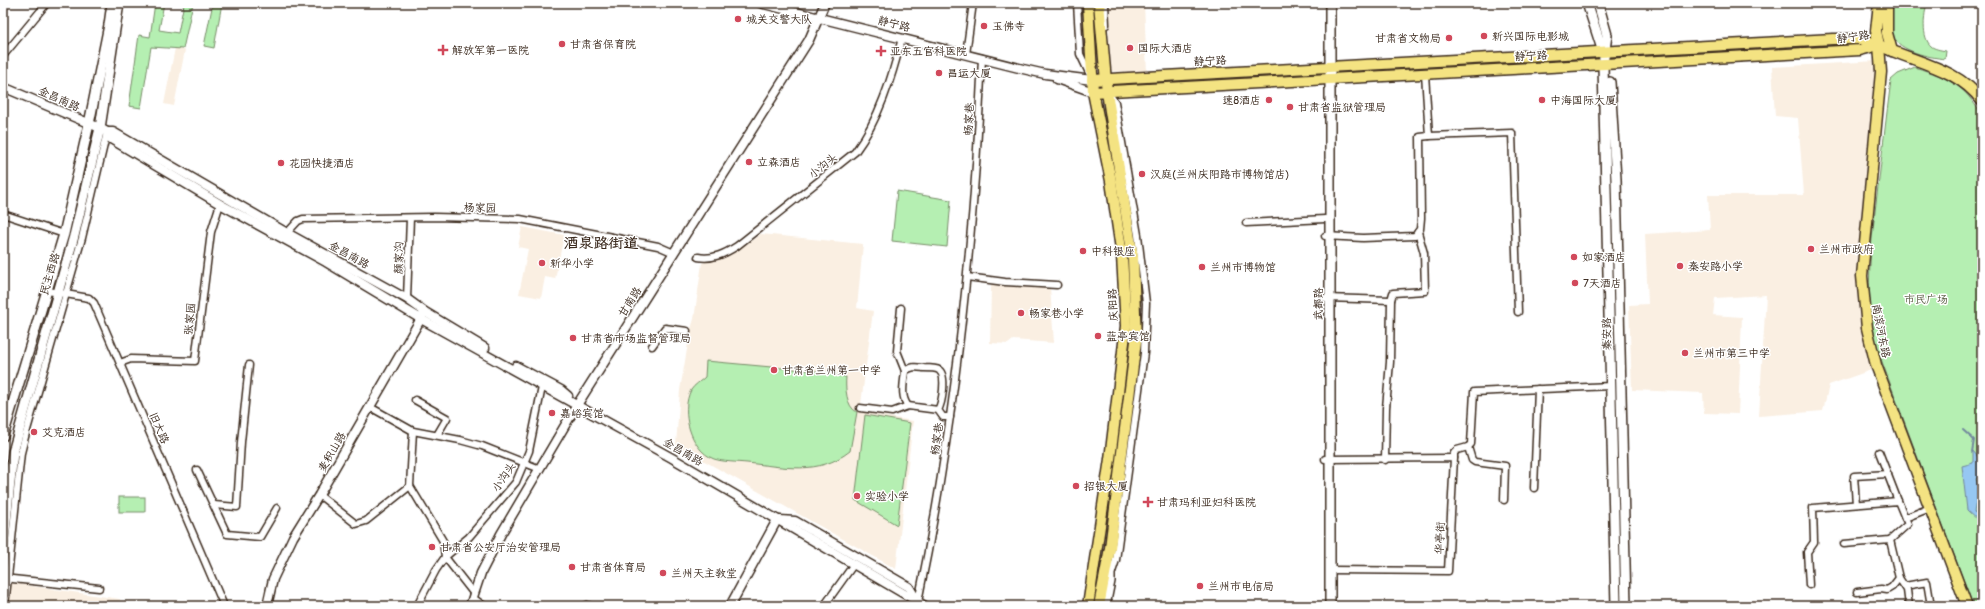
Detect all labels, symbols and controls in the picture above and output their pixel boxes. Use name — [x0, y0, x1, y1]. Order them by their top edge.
place label: 城关交警大队 — [746, 13, 812, 26]
marker: 城关交警大队 — [733, 14, 743, 24]
street label: 静宁路 — [876, 14, 912, 34]
place label: 玉佛寺 — [992, 20, 1025, 33]
marker: 玉佛寺 — [979, 21, 989, 31]
street label: 静宁路 — [1836, 28, 1870, 46]
place label: 新兴国际电影城 — [1492, 30, 1569, 43]
marker: 新兴国际电影城 — [1479, 31, 1489, 41]
place label: 甘肃省文物局 — [1375, 32, 1441, 45]
marker: 甘肃省文物局 — [1444, 33, 1454, 43]
place label: 甘肃省保育院 — [570, 38, 636, 51]
marker: 甘肃省保育院 — [557, 39, 567, 49]
place label: 国际大酒店 — [1138, 42, 1193, 55]
marker: 国际大酒店 — [1125, 43, 1135, 53]
marker: 解放军第一医院 — [437, 44, 449, 56]
place label: 解放军第一医院 — [452, 44, 529, 57]
marker: 亚东五官科医院 — [875, 45, 887, 57]
place label: 亚东五官科医院 — [890, 45, 967, 58]
street label: 静宁路 — [1514, 49, 1548, 63]
street label: 静宁路 — [1193, 54, 1227, 68]
place label: 昌运大厦 — [947, 67, 991, 80]
marker: 昌运大厦 — [934, 68, 944, 78]
street label: 金昌南路 — [36, 84, 82, 114]
place label: 速8酒店 — [1222, 94, 1261, 107]
place label: 中海国际大厦 — [1550, 94, 1616, 107]
marker: 速8酒店 — [1264, 95, 1274, 105]
marker: 中海国际大厦 — [1537, 95, 1547, 105]
place label: 甘肃省监狱管理局 — [1298, 101, 1386, 114]
street label: 畅家巷 — [962, 102, 976, 136]
marker: 甘肃省监狱管理局 — [1285, 102, 1295, 112]
street label: 小沟头 — [806, 151, 840, 181]
place label: 立森酒店 — [757, 156, 801, 169]
place label: 花园快捷酒店 — [289, 157, 355, 170]
marker: 立森酒店 — [744, 157, 754, 167]
marker: 花园快捷酒店 — [276, 158, 286, 168]
place label: 汉庭(兰州庆阳路市博物馆店) — [1150, 168, 1289, 181]
marker: 汉庭(兰州庆阳路市博物馆店) — [1137, 169, 1147, 179]
street label: 杨家园 — [463, 201, 497, 215]
district label: 酒泉路街道 — [563, 234, 639, 253]
street label: 金昌南路 — [327, 239, 371, 271]
street label: 颜家沟 — [392, 241, 406, 275]
place label: 兰州市政府 — [1819, 243, 1874, 256]
marker: 兰州市政府 — [1806, 244, 1816, 254]
place label: 中科银座 — [1091, 245, 1135, 258]
marker: 中科银座 — [1078, 246, 1088, 256]
street label: 民主西路 — [38, 251, 62, 297]
place label: 如家酒店 — [1582, 251, 1626, 264]
marker: 如家酒店 — [1569, 252, 1579, 262]
place label: 新华小学 — [550, 257, 594, 270]
marker: 新华小学 — [537, 258, 547, 268]
place label: 秦安路小学 — [1688, 260, 1743, 273]
place label: 兰州市博物馆 — [1210, 261, 1276, 274]
marker: 秦安路小学 — [1675, 261, 1685, 271]
marker: 兰州市博物馆 — [1197, 262, 1207, 272]
place label: 7天酒店 — [1583, 277, 1622, 290]
marker: 7天酒店 — [1570, 278, 1580, 288]
street label: 甘南路 — [616, 285, 644, 319]
street label: 庆阳路 — [1106, 288, 1120, 322]
street label: 武都路 — [1312, 288, 1325, 321]
park label: 市民广场 — [1904, 293, 1948, 306]
street label: 张家园 — [182, 302, 198, 336]
street label: 南滨河东路 — [1869, 303, 1893, 359]
place label: 畅家巷小学 — [1029, 307, 1084, 320]
marker: 畅家巷小学 — [1016, 308, 1026, 318]
street label: 秦安路 — [1600, 317, 1614, 351]
place label: 蓝亭宾馆 — [1106, 330, 1150, 343]
marker: 蓝亭宾馆 — [1093, 331, 1103, 341]
place label: 甘肃省市场监督管理局 — [581, 332, 691, 345]
marker: 甘肃省市场监督管理局 — [568, 333, 578, 343]
place label: 兰州市第三中学 — [1693, 347, 1770, 360]
marker: 兰州市第三中学 — [1680, 348, 1690, 358]
place label: 甘肃省兰州第一中学 — [782, 364, 881, 377]
marker: 甘肃省兰州第一中学 — [769, 365, 779, 375]
place label: 嘉峪宾馆 — [560, 407, 604, 420]
marker: 嘉峪宾馆 — [547, 408, 557, 418]
street label: 旧大路 — [147, 410, 171, 446]
street label: 畅家巷 — [928, 422, 946, 456]
place label: 艾克酒店 — [42, 426, 86, 439]
marker: 艾克酒店 — [29, 427, 39, 437]
street label: 麦积山路 — [315, 430, 349, 474]
street label: 金昌南路 — [661, 435, 705, 469]
street label: 小沟头 — [489, 460, 519, 494]
place label: 招银大厦 — [1084, 480, 1128, 493]
marker: 招银大厦 — [1071, 481, 1081, 491]
place label: 实验小学 — [865, 490, 909, 503]
marker: 实验小学 — [852, 491, 862, 501]
marker: 甘肃玛利亚妇科医院 — [1142, 496, 1154, 508]
place label: 甘肃玛利亚妇科医院 — [1157, 496, 1256, 509]
street label: 华亭街 — [1433, 520, 1447, 555]
place label: 甘肃省公安厅治安管理局 — [440, 541, 561, 554]
marker: 甘肃省公安厅治安管理局 — [427, 542, 437, 552]
place label: 甘肃省体育局 — [580, 561, 646, 574]
marker: 甘肃省体育局 — [567, 562, 577, 572]
place label: 兰州天主教堂 — [671, 567, 737, 580]
marker: 兰州天主教堂 — [658, 568, 668, 578]
place label: 兰州市电信局 — [1208, 580, 1274, 593]
marker: 兰州市电信局 — [1195, 581, 1205, 591]

